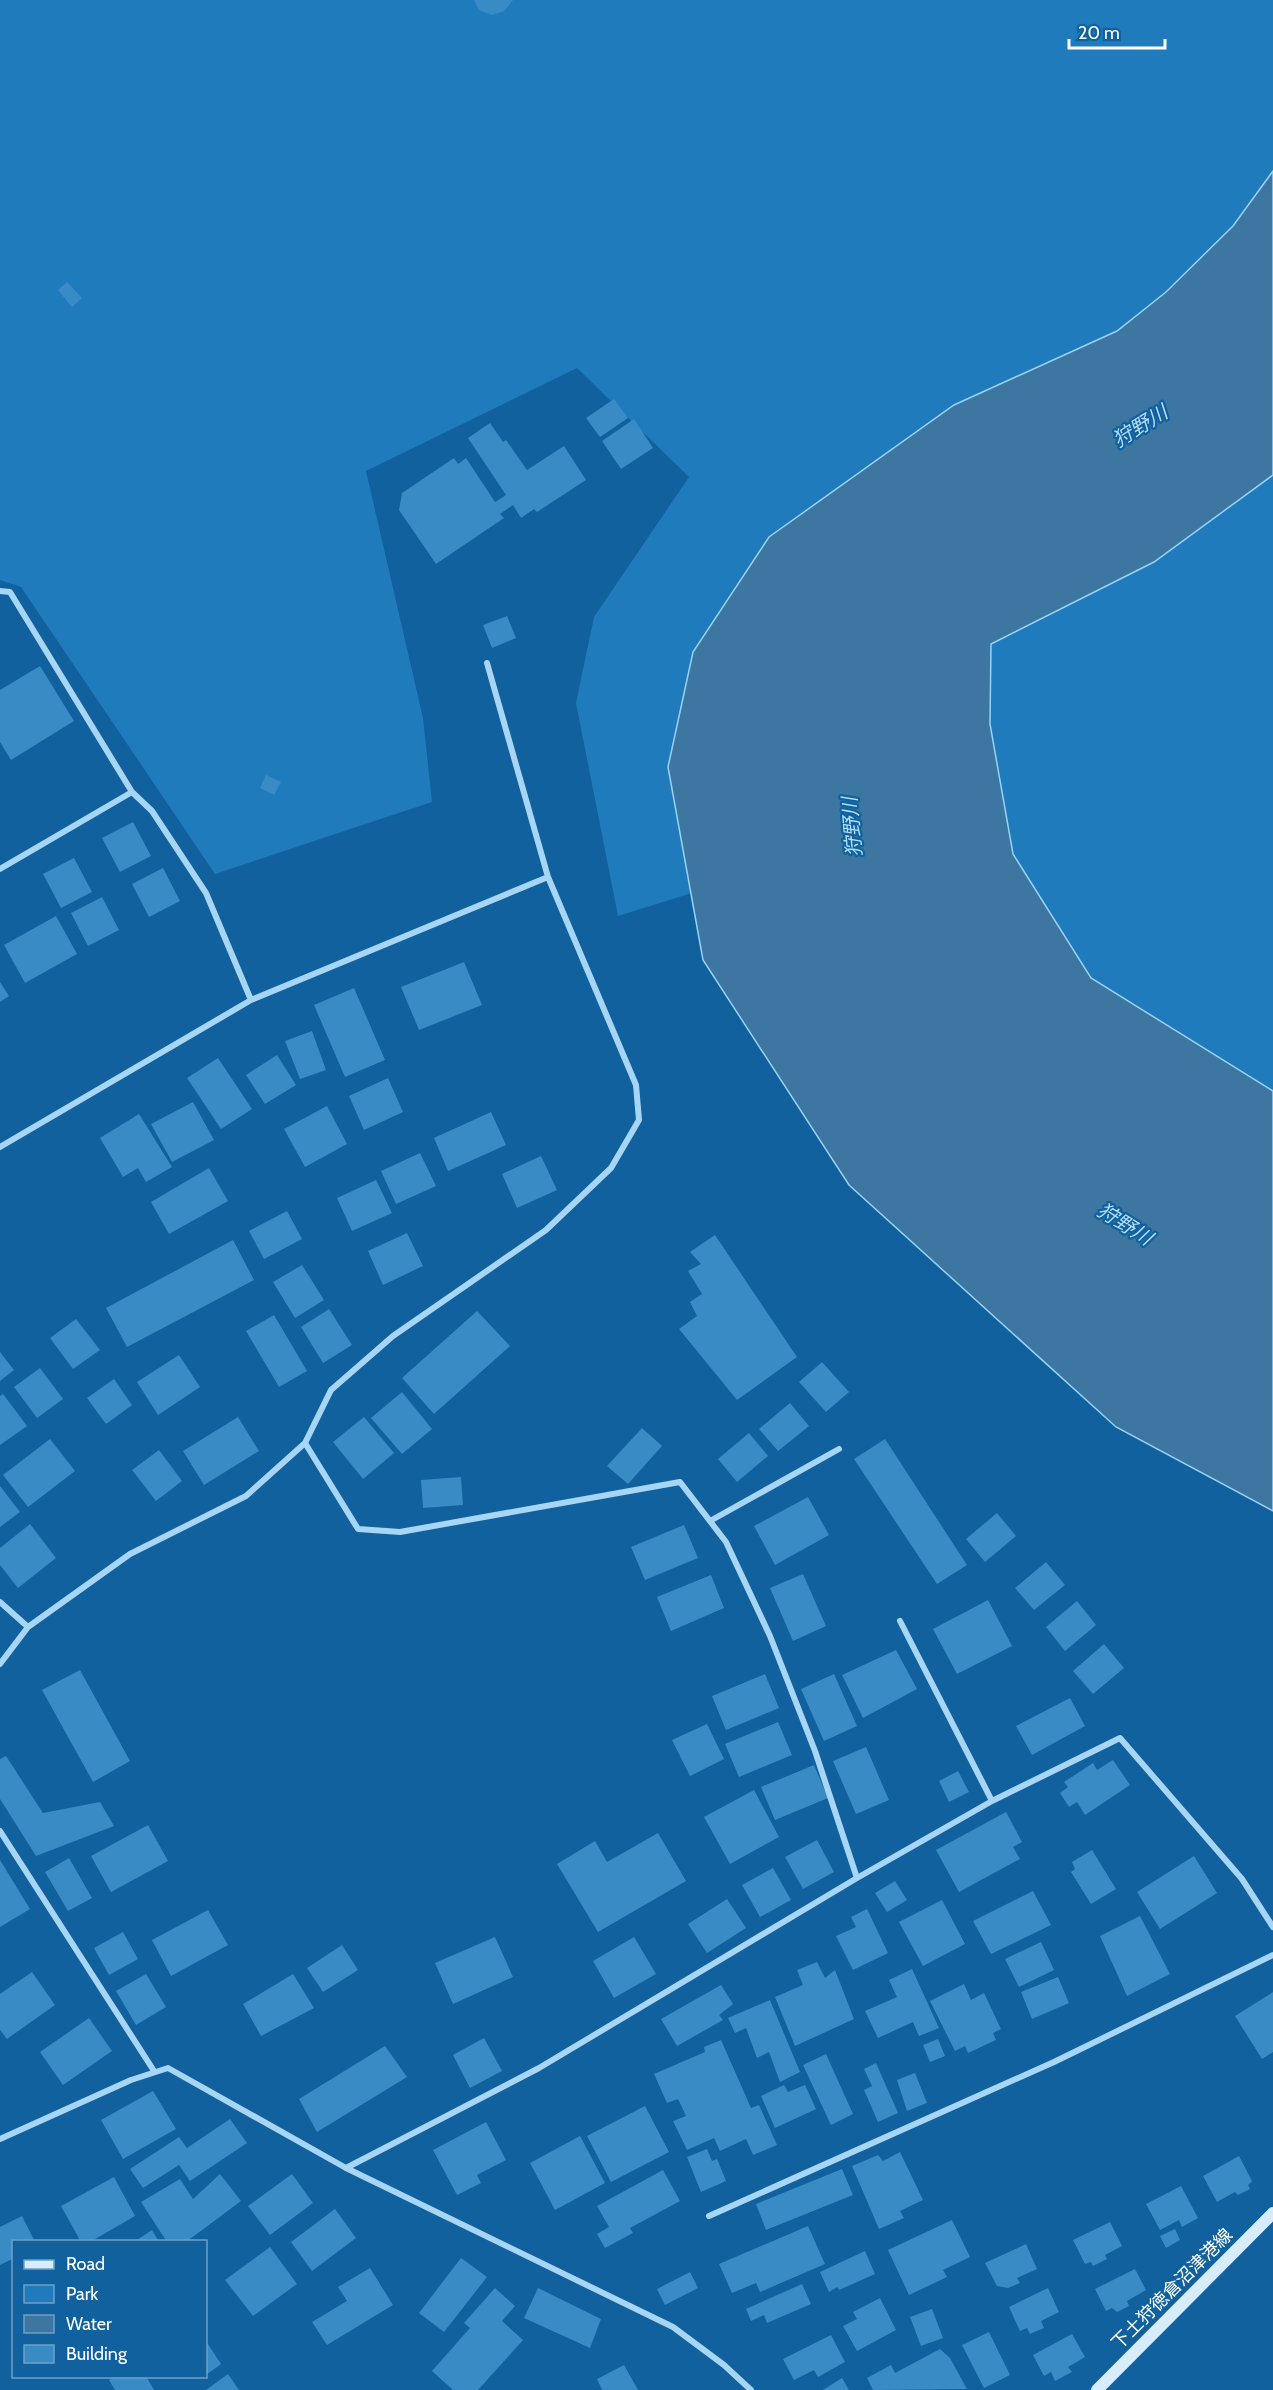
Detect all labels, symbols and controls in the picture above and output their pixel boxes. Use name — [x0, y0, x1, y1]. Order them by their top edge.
scale bar — [1069, 12, 1165, 50]
text: 20 m — [1078, 22, 1120, 44]
water label: 狩野川 — [1108, 399, 1173, 452]
water label: 狩野川 — [837, 794, 867, 858]
water label: 狩野川 — [1093, 1198, 1158, 1251]
street label: 下土狩徳倉沼津港線 — [1107, 2224, 1237, 2354]
legend — [12, 2240, 207, 2378]
text: Road — [66, 2253, 105, 2275]
text: Park — [66, 2283, 99, 2305]
text: Water — [66, 2313, 112, 2335]
text: Building — [66, 2343, 128, 2365]

